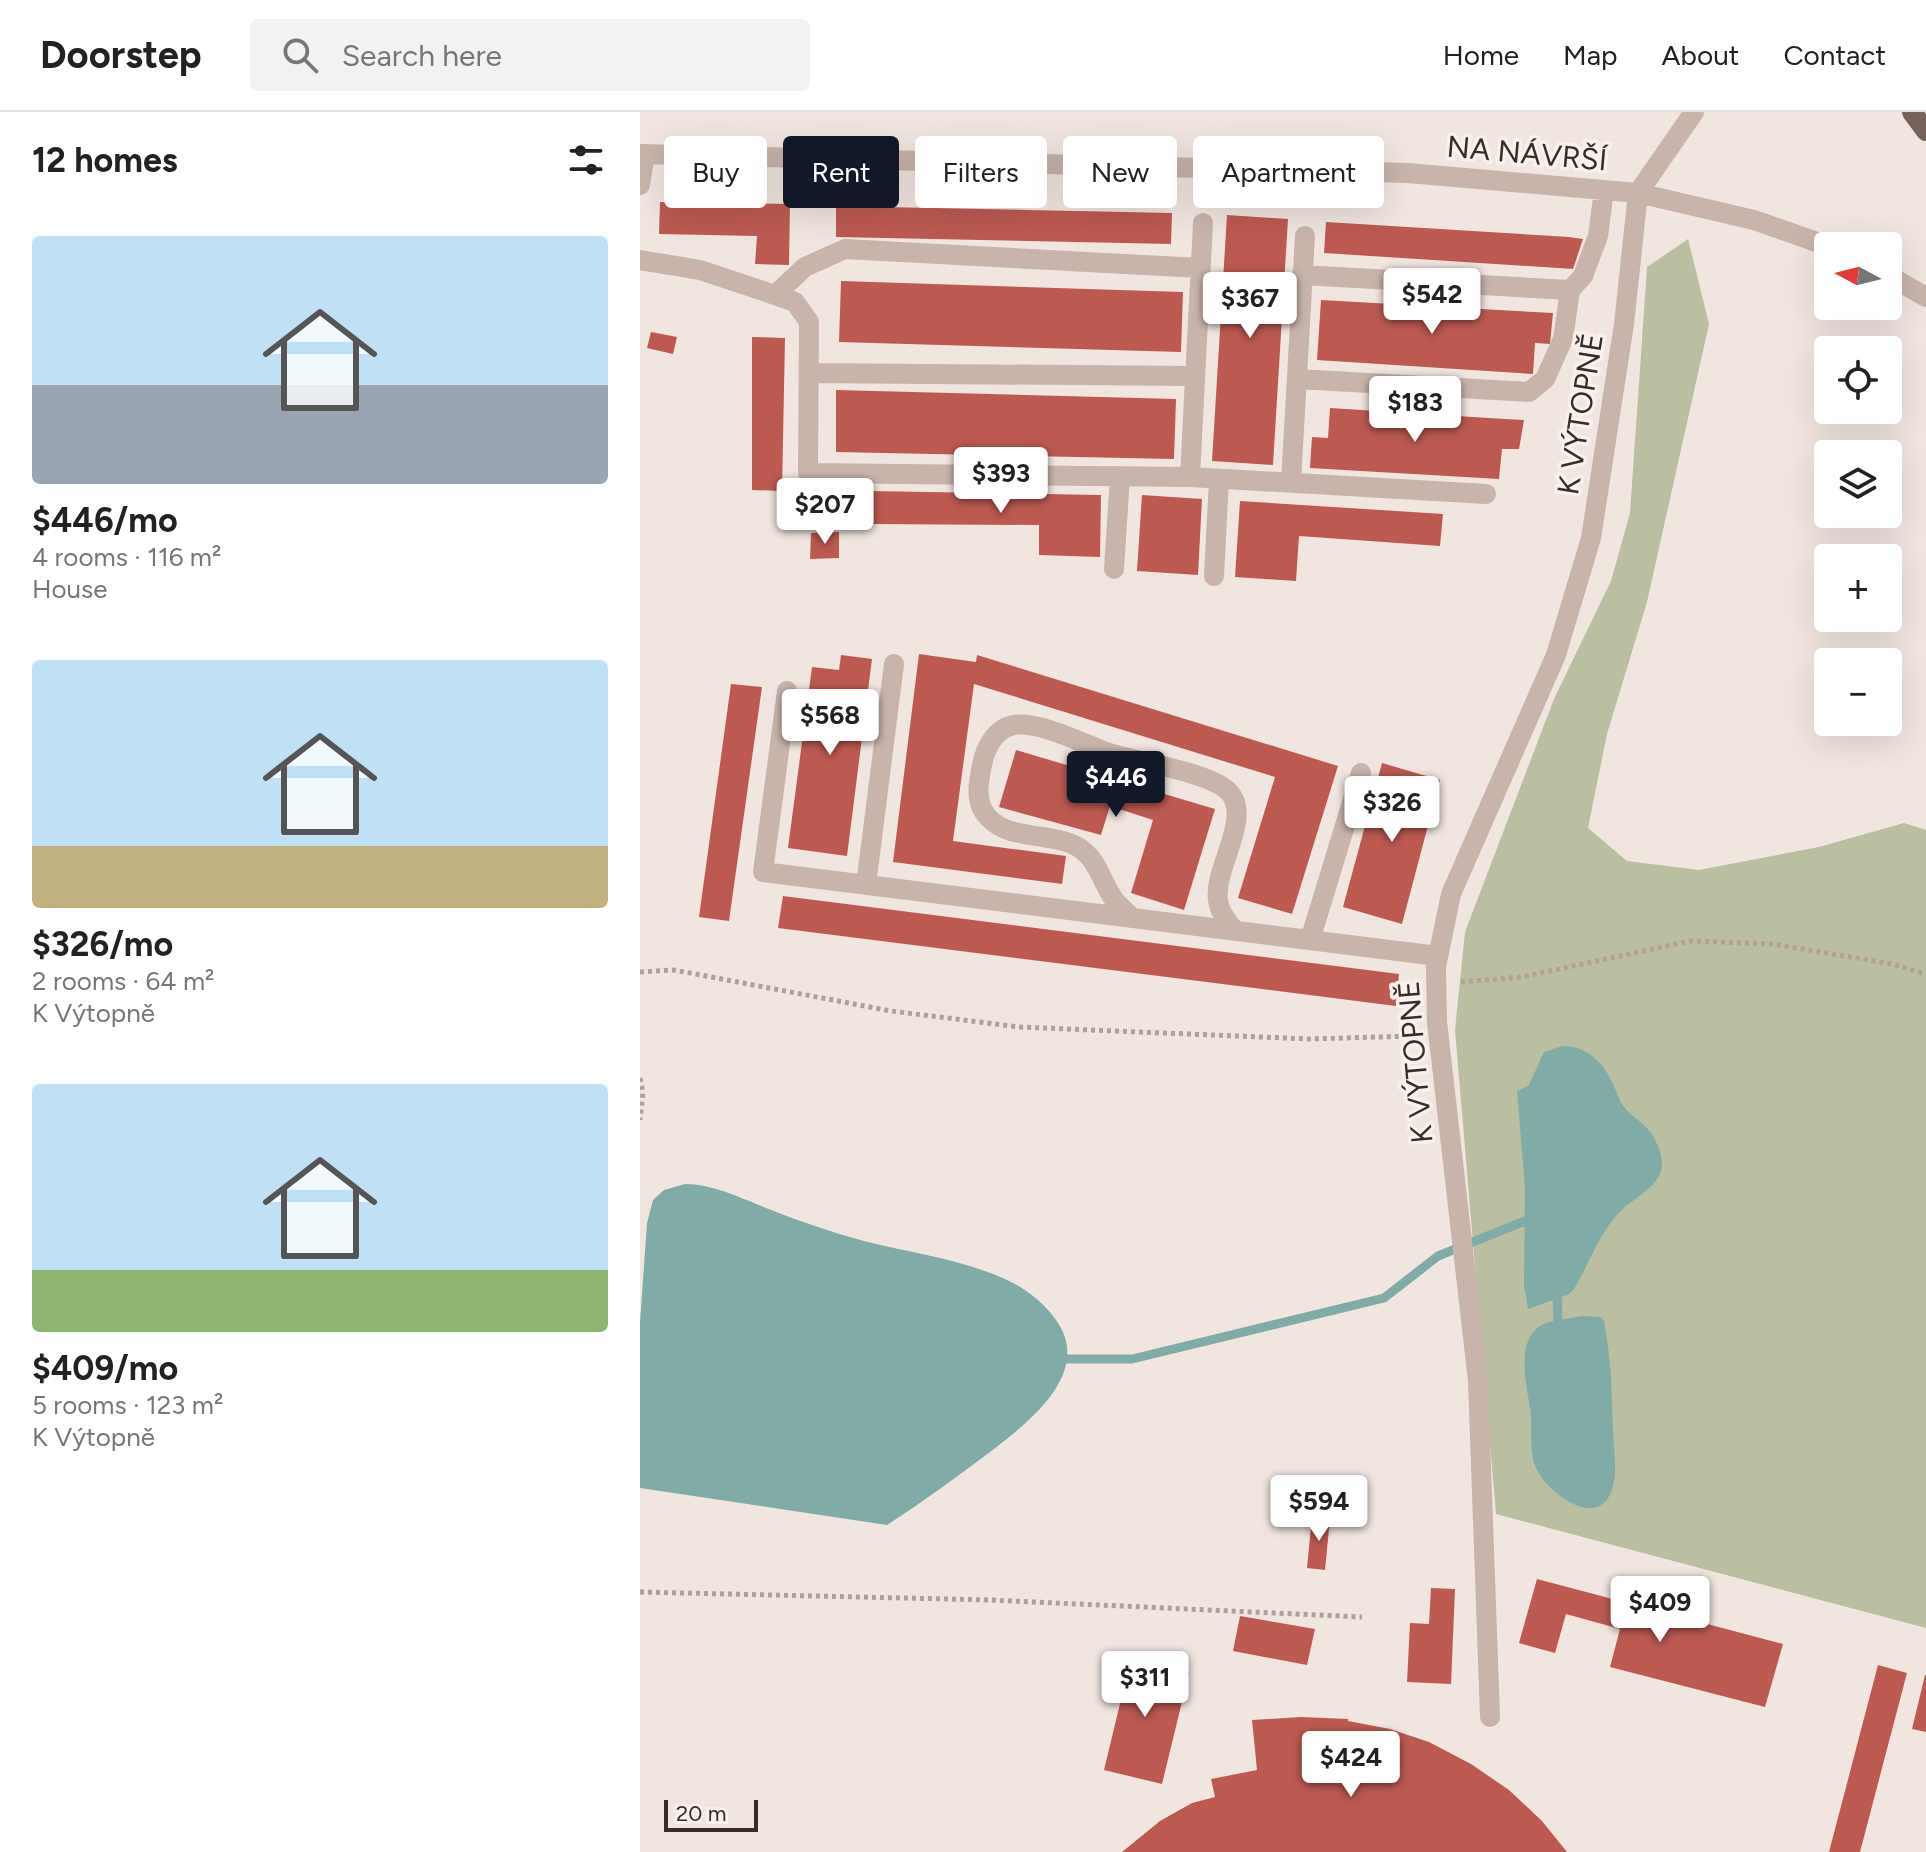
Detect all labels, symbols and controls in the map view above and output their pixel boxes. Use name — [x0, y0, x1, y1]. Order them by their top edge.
search box — [250, 19, 810, 91]
text: Doorstep — [40, 32, 202, 78]
icon: search — [278, 33, 322, 77]
text: Search here — [342, 37, 502, 74]
text: Home — [1443, 38, 1519, 72]
text: Map — [1563, 38, 1618, 72]
text: About — [1662, 38, 1739, 72]
text: Contact — [1783, 38, 1886, 72]
street label: NA NÁVRŠÍ — [1445, 128, 1609, 179]
chip: Buy — [664, 136, 767, 208]
chip: Rent — [783, 136, 899, 208]
chip: Filters — [915, 136, 1047, 208]
chip: New — [1063, 136, 1177, 208]
chip: Apartment — [1193, 136, 1384, 208]
icon: filters — [564, 138, 608, 182]
text: 12 homes — [32, 140, 178, 181]
north arrow — [1814, 232, 1902, 320]
map controls — [1814, 232, 1902, 736]
pin: $542 — [1385, 268, 1479, 336]
pin: $367 — [1203, 272, 1297, 340]
text: $542 — [1401, 278, 1463, 310]
text: $367 — [1221, 282, 1279, 314]
icon: home — [248, 288, 392, 432]
street label: K VÝTOPNĚ — [1549, 331, 1611, 497]
button: locate — [1814, 336, 1902, 424]
pin: $183 — [1368, 376, 1462, 444]
text: $183 — [1387, 386, 1443, 418]
button: layers — [1814, 440, 1902, 528]
pin: $393 — [954, 447, 1048, 515]
text: $393 — [972, 457, 1030, 489]
pin: $207 — [778, 478, 872, 546]
text: $207 — [795, 488, 855, 520]
text: $446/mo — [32, 500, 178, 541]
text: 4 rooms · 116 m² — [32, 541, 221, 573]
button: + — [1814, 544, 1902, 632]
text: House — [32, 573, 107, 605]
button: − — [1814, 648, 1902, 736]
pin: $568 — [783, 689, 877, 757]
text: $568 — [800, 699, 860, 731]
icon: home — [248, 712, 392, 856]
pin: $446 — [1069, 751, 1163, 819]
text: $446 — [1085, 761, 1147, 793]
pin: $326 — [1345, 776, 1439, 844]
text: $326 — [1363, 786, 1422, 818]
text: $326/mo — [32, 924, 173, 965]
text: 2 rooms · 64 m² — [32, 965, 214, 997]
street label: K VÝTOPNĚ — [1389, 979, 1441, 1145]
text: K Výtopně — [32, 997, 155, 1029]
icon: home — [248, 1136, 392, 1280]
text: $409/mo — [32, 1348, 178, 1389]
text: 5 rooms · 123 m² — [32, 1389, 223, 1421]
text: K Výtopně — [32, 1421, 155, 1453]
pin: $594 — [1272, 1475, 1366, 1543]
text: $594 — [1288, 1485, 1350, 1517]
pin: $409 — [1613, 1576, 1707, 1644]
text: $409 — [1629, 1586, 1691, 1618]
pin: $311 — [1098, 1651, 1192, 1719]
text: $311 — [1120, 1661, 1170, 1693]
pin: $424 — [1304, 1731, 1398, 1799]
text: $424 — [1320, 1741, 1382, 1773]
scale bar — [664, 1796, 758, 1832]
text: 20 m — [676, 1800, 727, 1827]

